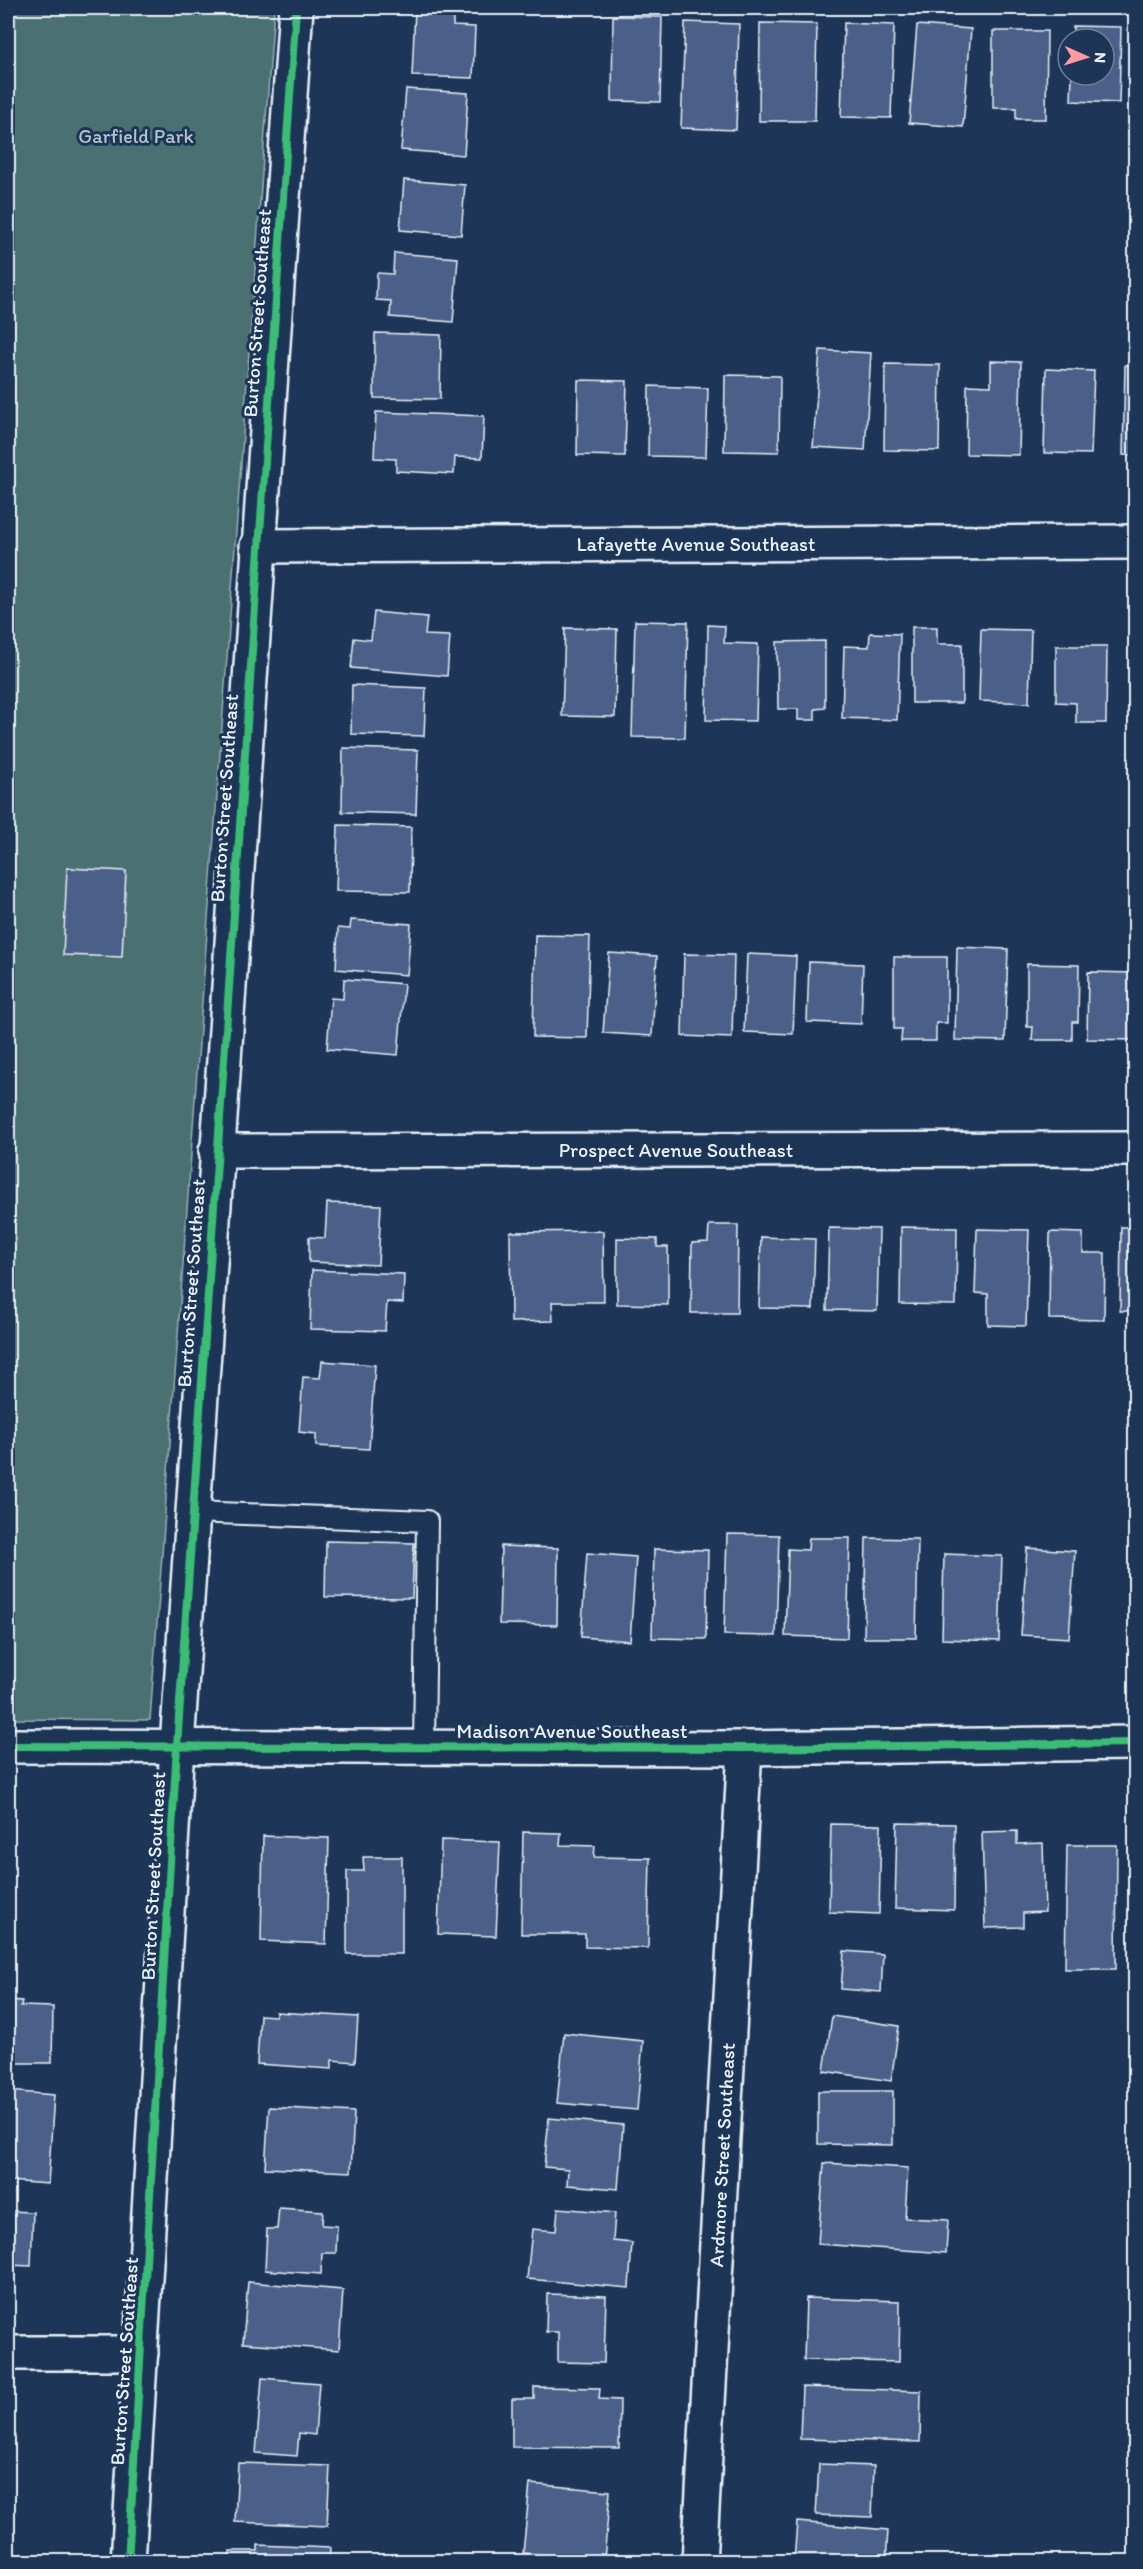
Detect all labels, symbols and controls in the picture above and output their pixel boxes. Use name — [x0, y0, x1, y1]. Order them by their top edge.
north arrow — [1056, 27, 1116, 87]
text: N — [1091, 52, 1110, 64]
park label: Garfield Park — [78, 124, 194, 148]
street label: Burton Street Southeast — [238, 208, 276, 418]
street label: Lafayette Avenue Southeast — [576, 532, 816, 556]
street label: Burton Street Southeast — [205, 693, 243, 903]
street label: Prospect Avenue Southeast — [559, 1138, 793, 1162]
street label: Burton Street Southeast — [172, 1178, 210, 1388]
street label: Madison Avenue Southeast — [457, 1719, 687, 1743]
street label: Burton Street Southeast — [136, 1771, 170, 1981]
street label: Ardmore Street Southeast — [704, 2042, 740, 2268]
street label: Burton Street Southeast — [105, 2256, 143, 2466]

